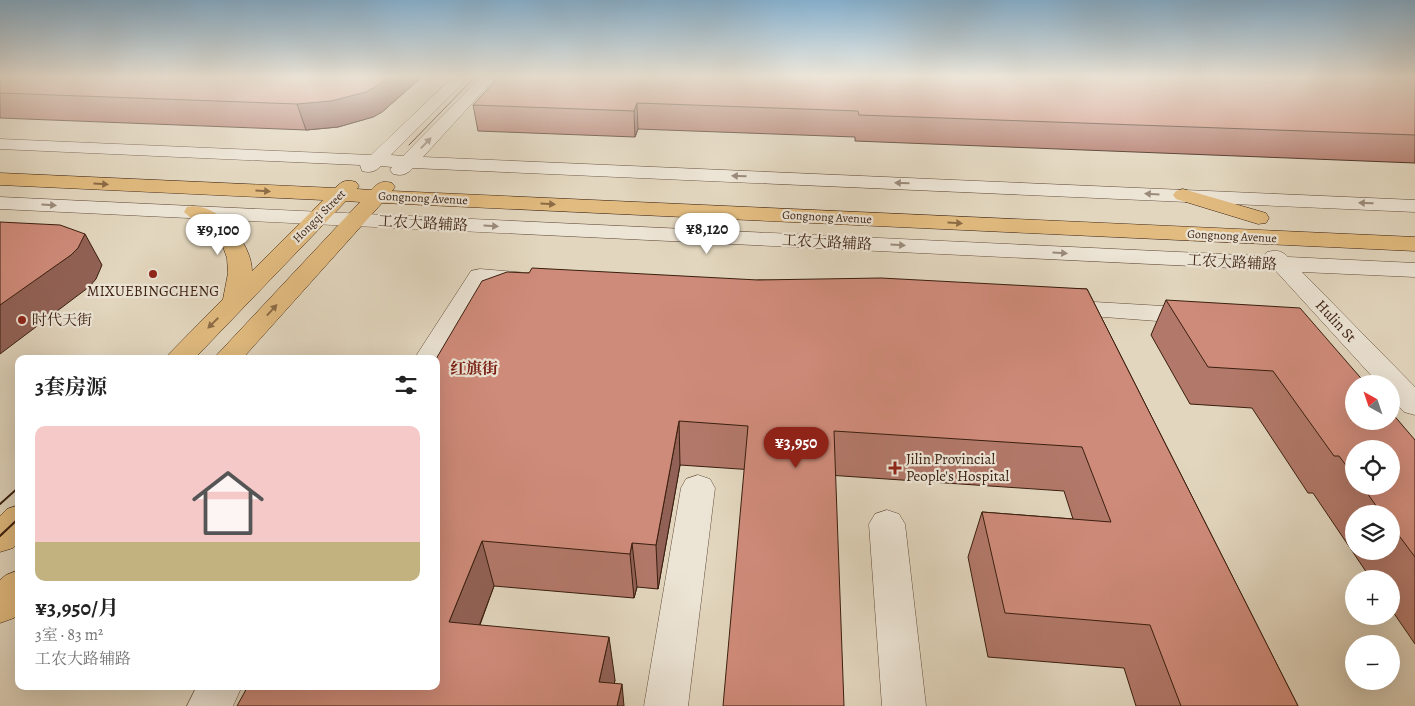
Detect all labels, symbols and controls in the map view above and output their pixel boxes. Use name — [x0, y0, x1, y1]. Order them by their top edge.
one-way arrow — [420, 137, 432, 149]
one-way arrow — [731, 172, 747, 180]
one-way arrow — [893, 179, 909, 187]
one-way arrow — [93, 180, 109, 188]
street label: Hongqi Street — [289, 186, 349, 246]
one-way arrow — [256, 187, 272, 195]
street label: Gongnong Avenue — [378, 188, 468, 208]
one-way arrow — [1143, 190, 1159, 198]
one-way arrow — [1358, 199, 1374, 207]
one-way arrow — [540, 200, 556, 208]
one-way arrow — [41, 201, 57, 209]
street label: Gongnong Avenue — [782, 207, 872, 227]
street label: 工农大路辅路 — [378, 211, 468, 235]
pin: ¥8,120 — [666, 212, 748, 255]
pin: ¥9,100 — [177, 214, 259, 256]
text: ¥8,120 — [686, 218, 728, 240]
text: ¥9,100 — [197, 219, 239, 241]
one-way arrow — [948, 219, 964, 227]
one-way arrow — [483, 222, 499, 230]
street label: Gongnong Avenue — [1187, 226, 1277, 246]
street label: 工农大路辅路 — [782, 230, 872, 254]
one-way arrow — [890, 242, 906, 250]
one-way arrow — [1052, 250, 1068, 258]
street label: 工农大路辅路 — [1187, 250, 1277, 274]
marker: MIXUEBINGCHENG — [147, 268, 159, 280]
place label: MIXUEBINGCHENG — [87, 281, 219, 301]
street label: Hulin St — [1311, 295, 1361, 347]
one-way arrow — [266, 304, 278, 316]
place label: 时代天街 — [32, 310, 92, 330]
marker: 时代天街 — [16, 314, 28, 326]
one-way arrow — [208, 316, 220, 328]
district label: 红旗街 — [450, 358, 498, 380]
icon: filters — [392, 371, 420, 399]
text: 3套房源 — [35, 373, 107, 401]
north arrow — [1345, 375, 1400, 430]
map controls — [1345, 375, 1400, 690]
pin: ¥3,950 — [755, 426, 837, 469]
text: ¥3,950 — [775, 432, 817, 454]
button: locate — [1345, 440, 1400, 495]
place label: Jilin Provincial People's Hospital — [906, 449, 1010, 486]
icon: home — [183, 458, 273, 548]
marker: Jilin Provincial People's Hospital — [888, 461, 902, 475]
button: layers — [1345, 505, 1400, 560]
button: + — [1345, 570, 1400, 625]
text: ¥3,950/月 — [35, 594, 119, 622]
text: 3室 · 83 m² — [35, 624, 103, 646]
button: − — [1345, 635, 1400, 690]
text: 工农大路辅路 — [35, 648, 131, 670]

